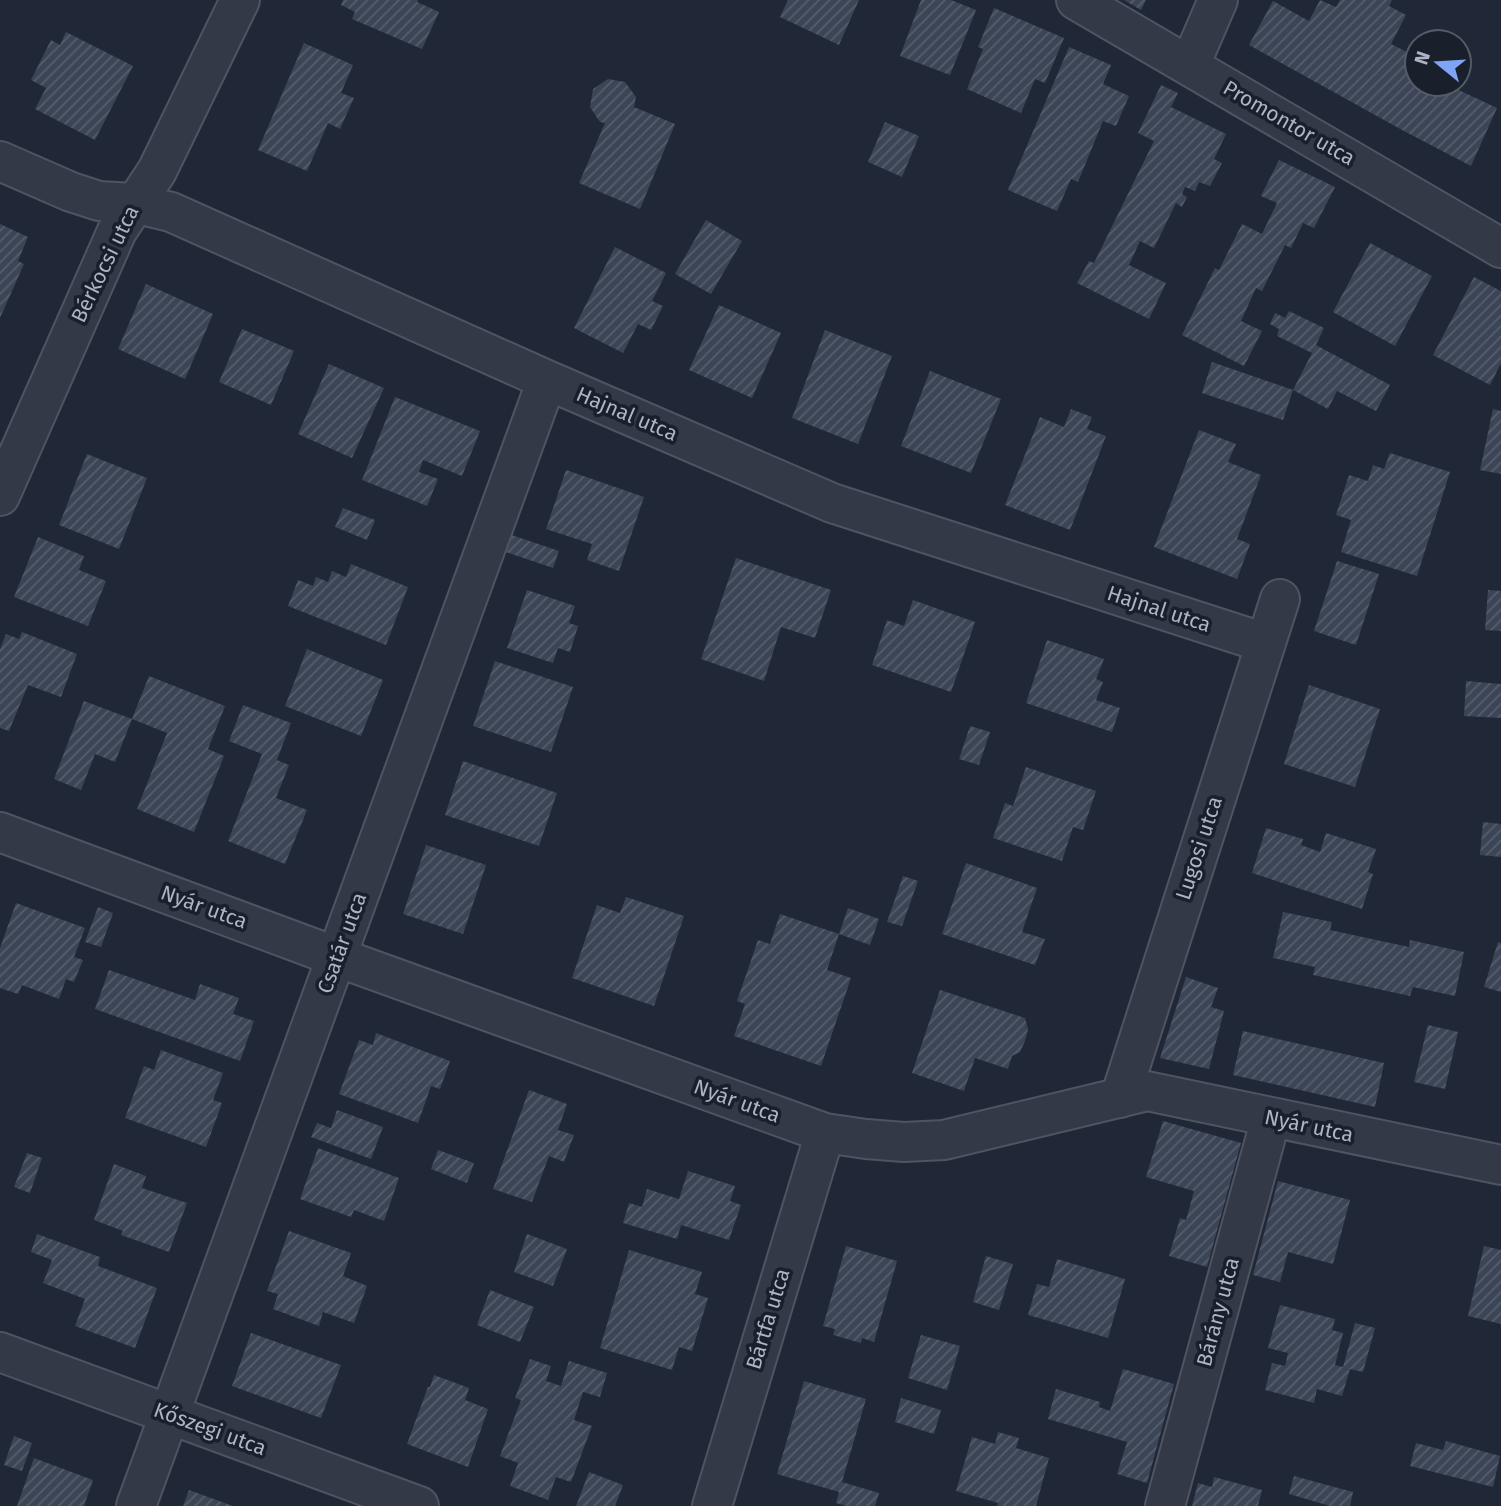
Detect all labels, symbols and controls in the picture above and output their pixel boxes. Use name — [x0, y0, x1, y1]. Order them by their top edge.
north arrow — [1403, 28, 1473, 98]
text: N — [1409, 48, 1435, 67]
street label: Promontor utca — [1218, 75, 1360, 171]
street label: Bérkocsi utca — [65, 201, 145, 327]
street label: Hajnal utca — [573, 381, 681, 447]
street label: Hajnal utca — [1104, 580, 1214, 638]
street label: Lugosi utca — [1170, 793, 1228, 903]
street label: Nyár utca — [157, 879, 251, 935]
street label: Csatár utca — [312, 889, 372, 997]
street label: Nyár utca — [690, 1073, 784, 1129]
street label: Nyár utca — [1262, 1104, 1356, 1148]
street label: Bárány utca — [1191, 1255, 1245, 1369]
street label: Bártfa utca — [740, 1265, 796, 1373]
street label: Kőszegi utca — [150, 1397, 270, 1461]

